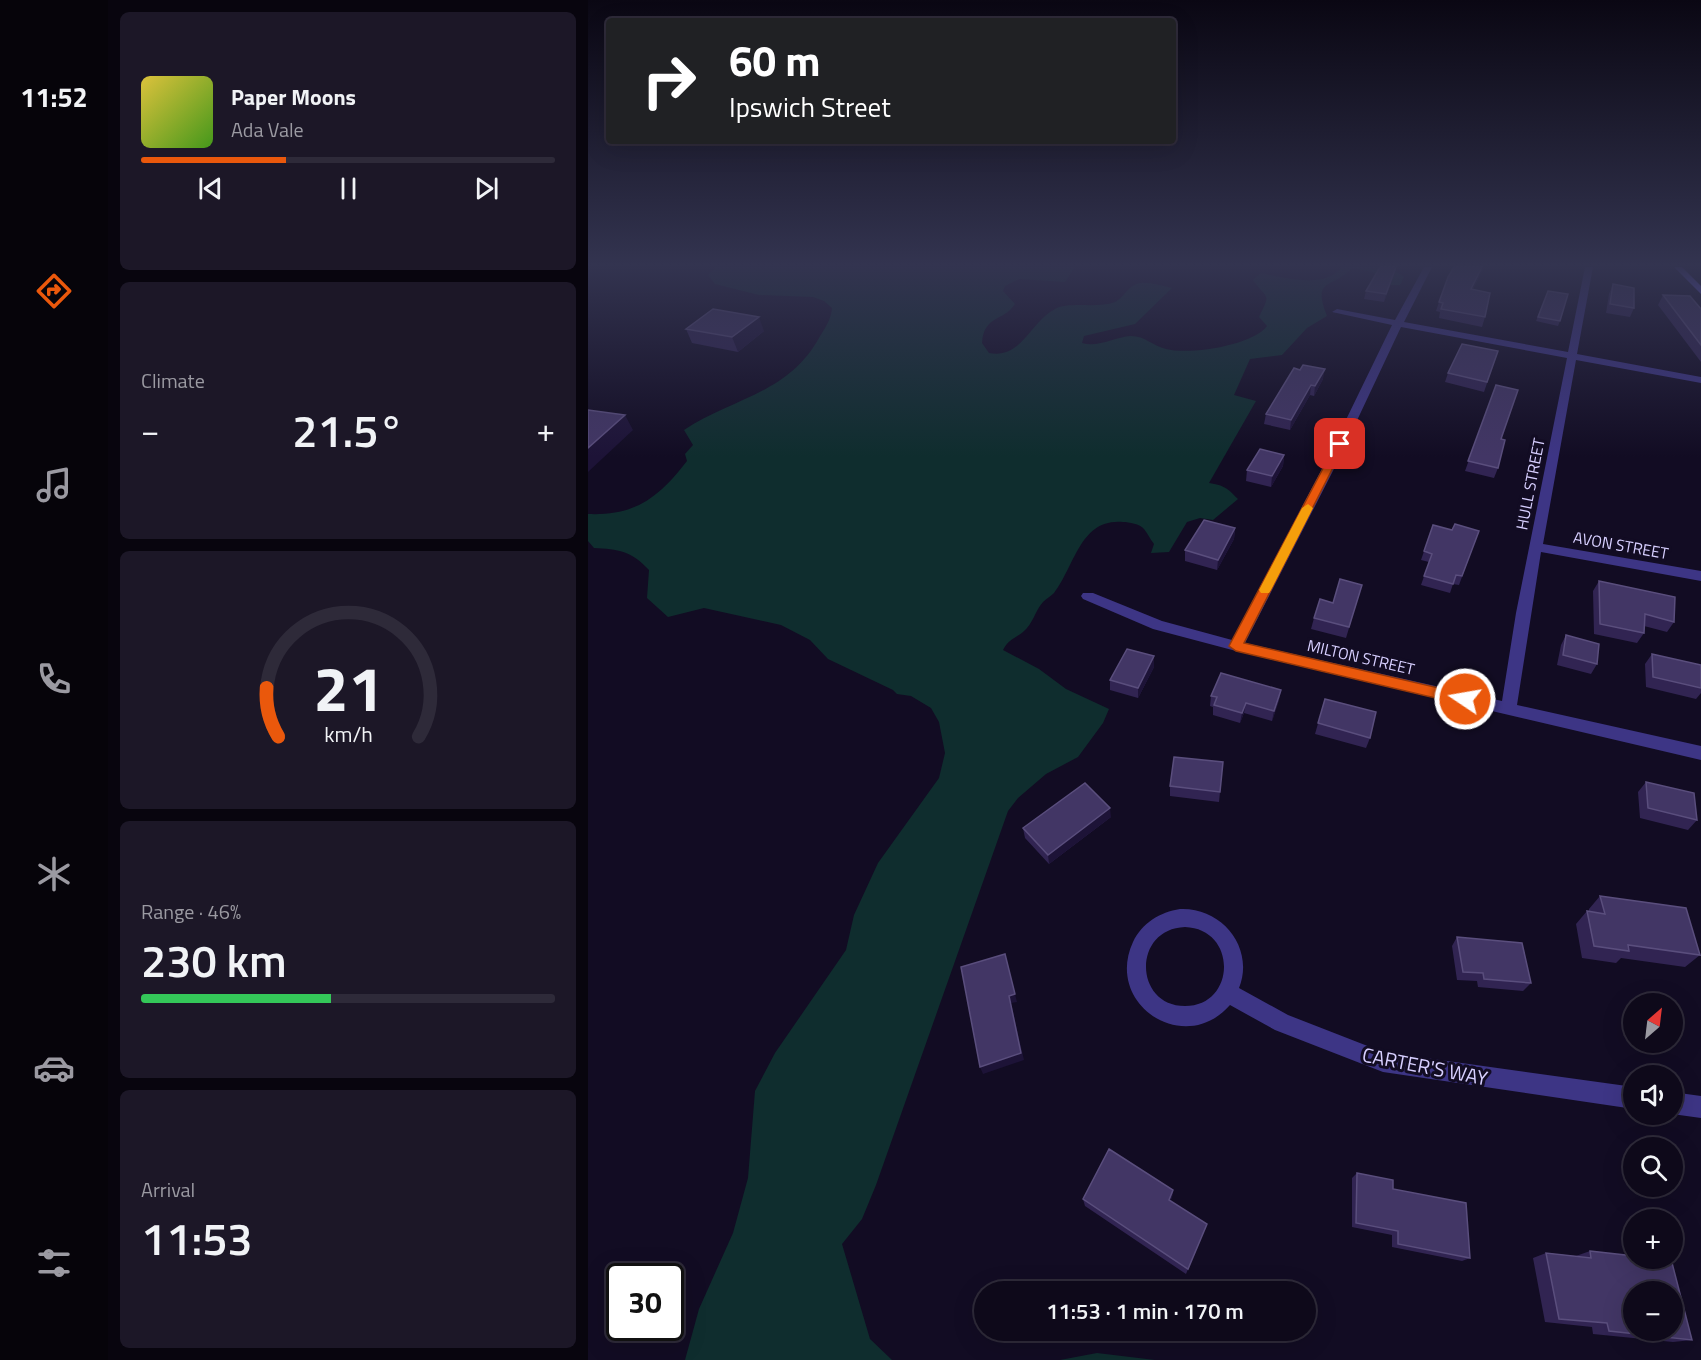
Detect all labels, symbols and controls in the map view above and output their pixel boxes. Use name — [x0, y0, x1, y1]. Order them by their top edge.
text: 60 m — [729, 28, 821, 92]
icon: right — [630, 42, 708, 120]
text: 11:52 — [20, 76, 88, 117]
text: Paper Moons — [231, 80, 356, 114]
text: Ipswich Street — [729, 86, 891, 127]
text: Ada Vale — [231, 114, 304, 145]
icon: previous — [194, 172, 227, 205]
icon: pause — [332, 172, 365, 205]
icon: next — [470, 172, 503, 205]
icon: directions — [33, 270, 75, 312]
text: Climate — [141, 365, 205, 396]
text: 21.5° — [292, 396, 404, 464]
text: − — [141, 405, 159, 455]
text: + — [537, 405, 555, 455]
pin — [1314, 418, 1365, 469]
icon: arrive — [1323, 427, 1356, 460]
street label: HULL STREET — [1509, 435, 1551, 532]
icon: music — [33, 464, 75, 506]
street label: AVON STREET — [1572, 525, 1671, 565]
street label: MILTON STREET — [1305, 633, 1418, 681]
text: 21 — [313, 640, 383, 735]
icon: phone — [33, 658, 75, 700]
position arrow — [1433, 667, 1497, 731]
text: km/h — [324, 718, 372, 750]
icon: climate — [33, 853, 75, 895]
text: Range · 46% — [141, 896, 241, 927]
text: 230 km — [141, 926, 287, 994]
north arrow — [1623, 993, 1683, 1053]
map controls — [1623, 993, 1683, 1341]
street label: CARTER'S WAY — [1360, 1039, 1491, 1093]
icon: car — [33, 1047, 75, 1089]
button: sound — [1623, 1065, 1683, 1125]
button: search — [1623, 1137, 1683, 1197]
text: Arrival — [141, 1174, 195, 1205]
text: 11:53 — [141, 1204, 253, 1272]
button: + — [1623, 1209, 1683, 1269]
icon: filters — [33, 1242, 75, 1284]
speed limit sign: 30 — [606, 1263, 684, 1341]
button: − — [1623, 1281, 1683, 1341]
text: 11:53 · 1 min · 170 m — [1046, 1294, 1244, 1328]

